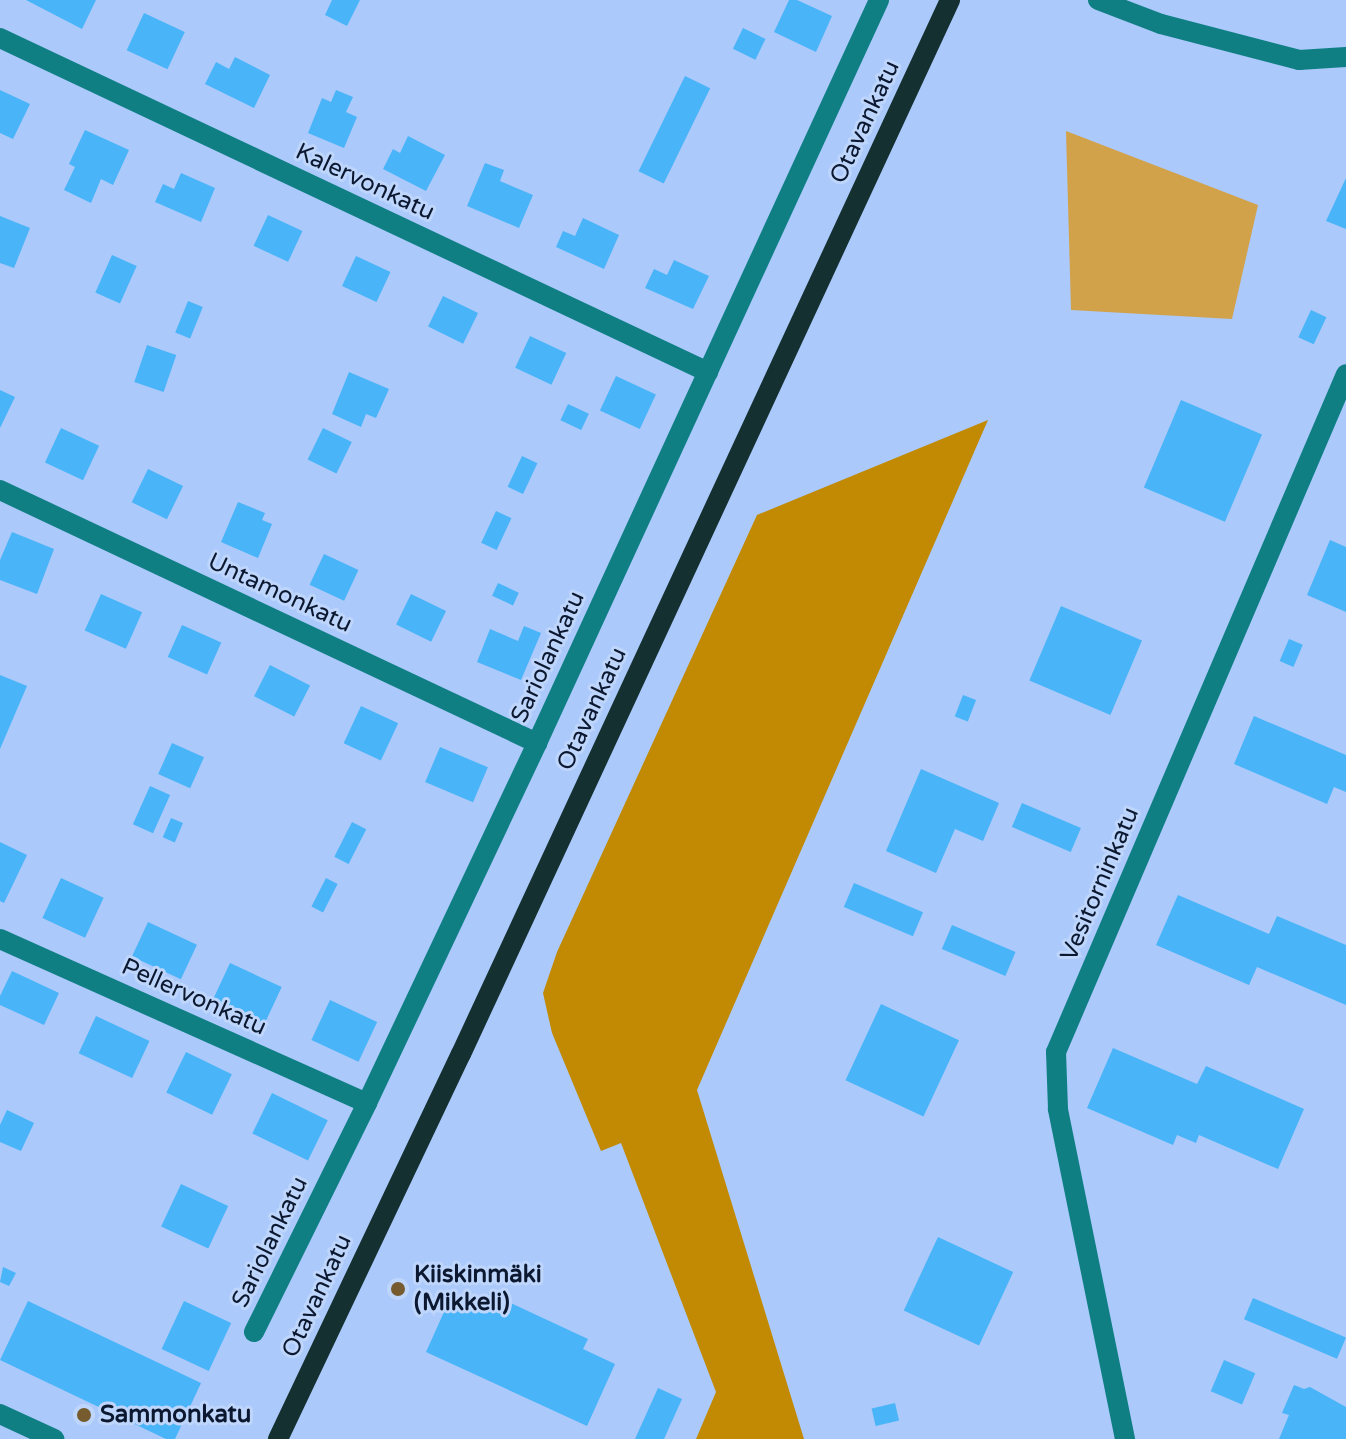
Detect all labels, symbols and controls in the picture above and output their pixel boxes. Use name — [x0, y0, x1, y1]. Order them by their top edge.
street label: Otavankatu — [824, 56, 906, 188]
street label: Kalervonkatu — [291, 137, 439, 227]
street label: Untamonkatu — [203, 547, 357, 639]
street label: Sariolankatu — [505, 587, 591, 727]
street label: Otavankatu — [551, 643, 633, 775]
street label: Vesitorninkatu — [1055, 803, 1145, 965]
street label: Pellervonkatu — [117, 952, 271, 1042]
street label: Sariolankatu — [226, 1172, 314, 1312]
street label: Otavankatu — [276, 1230, 358, 1362]
place label: Kiiskinmäki (Mikkeli) — [414, 1261, 542, 1317]
marker: Kiiskinmäki (Mikkeli) — [389, 1280, 407, 1298]
place label: Sammonkatu — [100, 1401, 251, 1429]
marker: Sammonkatu — [75, 1406, 93, 1424]

